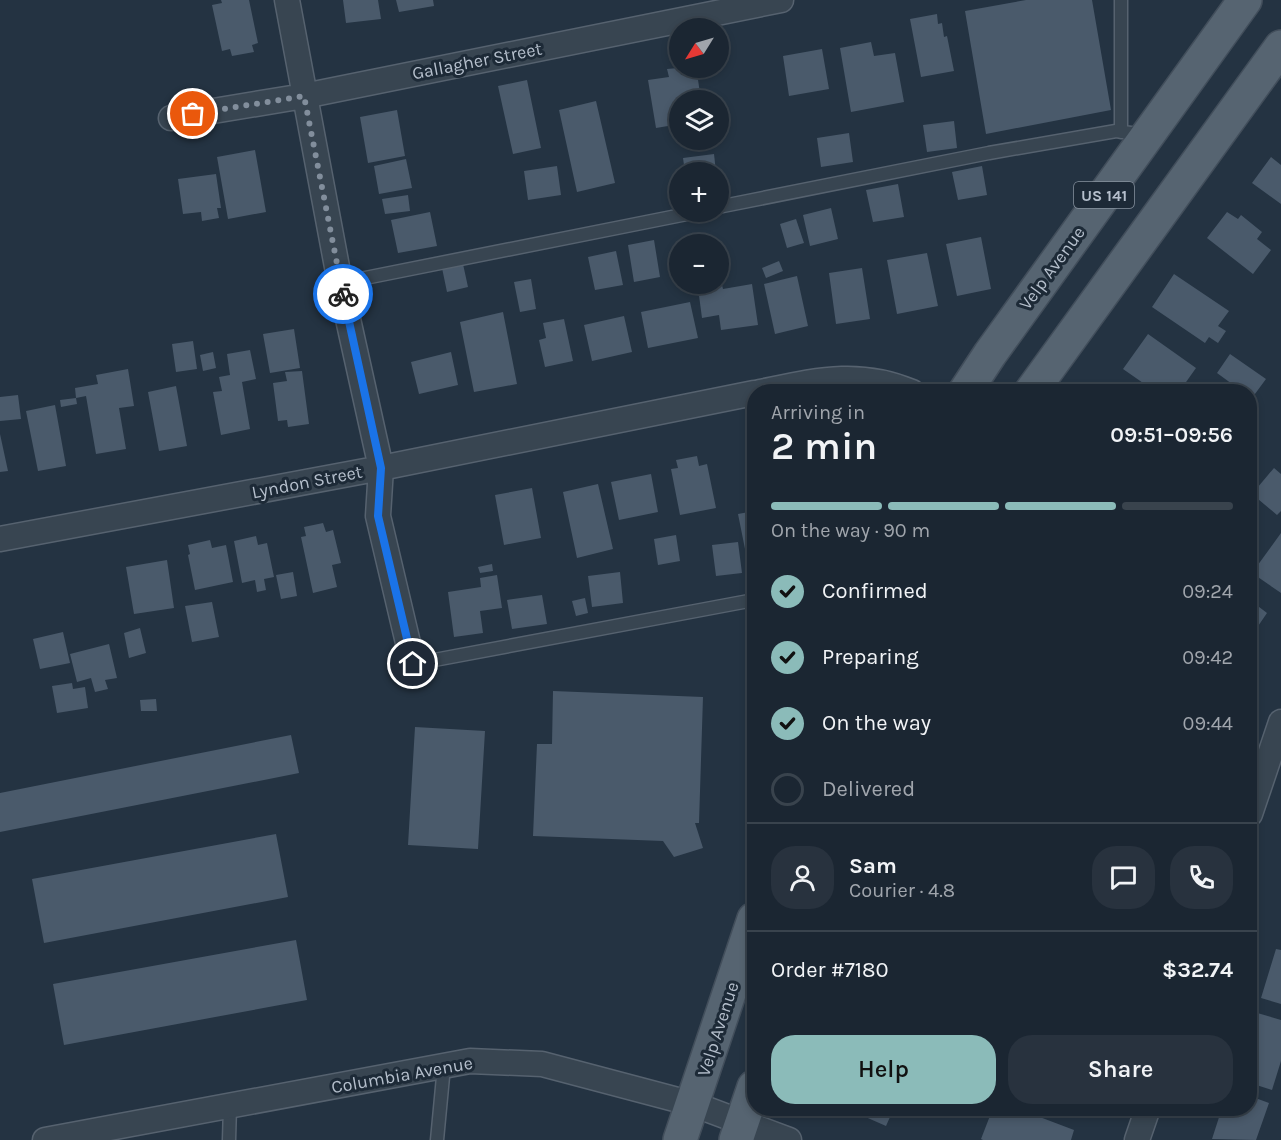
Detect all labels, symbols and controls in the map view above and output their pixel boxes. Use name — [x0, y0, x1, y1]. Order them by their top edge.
north arrow — [669, 18, 729, 78]
map controls — [669, 18, 729, 294]
street label: Gallagher Street — [410, 38, 544, 84]
pin — [167, 88, 218, 139]
button: layers — [669, 90, 729, 150]
icon: bag — [176, 97, 209, 130]
button: + — [669, 162, 729, 222]
road number: US 141 — [1074, 182, 1134, 208]
street label: Velp Avenue — [1014, 222, 1090, 314]
button: − — [669, 234, 729, 294]
courier — [313, 264, 373, 324]
icon: bike — [327, 278, 360, 311]
text: Arriving in — [771, 401, 865, 424]
text: 09:51–09:56 — [1110, 422, 1233, 448]
text: 2 min — [771, 423, 877, 469]
street label: Lyndon Street — [250, 460, 364, 504]
text: On the way · 90 m — [771, 519, 930, 542]
icon: check — [771, 575, 804, 608]
text: Confirmed — [822, 578, 928, 604]
text: 09:24 — [1182, 580, 1233, 603]
pin — [387, 638, 438, 689]
icon: check — [771, 641, 804, 674]
text: Preparing — [822, 644, 919, 670]
text: 09:42 — [1182, 646, 1233, 669]
icon: home — [396, 647, 429, 680]
icon: check — [771, 707, 804, 740]
text: On the way — [822, 710, 931, 736]
text: 09:44 — [1183, 712, 1233, 735]
text: Delivered — [822, 776, 915, 802]
button: person — [771, 846, 834, 909]
button: chat — [1092, 846, 1155, 909]
button: phone — [1170, 846, 1233, 909]
text: Sam — [849, 853, 897, 879]
text: Courier · 4.8 — [849, 879, 955, 902]
text: Order #7180 — [771, 957, 889, 983]
text: $32.74 — [1162, 957, 1233, 983]
street label: Velp Avenue — [692, 979, 744, 1079]
button: Help — [771, 1035, 996, 1104]
button: Share — [1008, 1035, 1233, 1104]
street label: Columbia Avenue — [330, 1052, 474, 1098]

